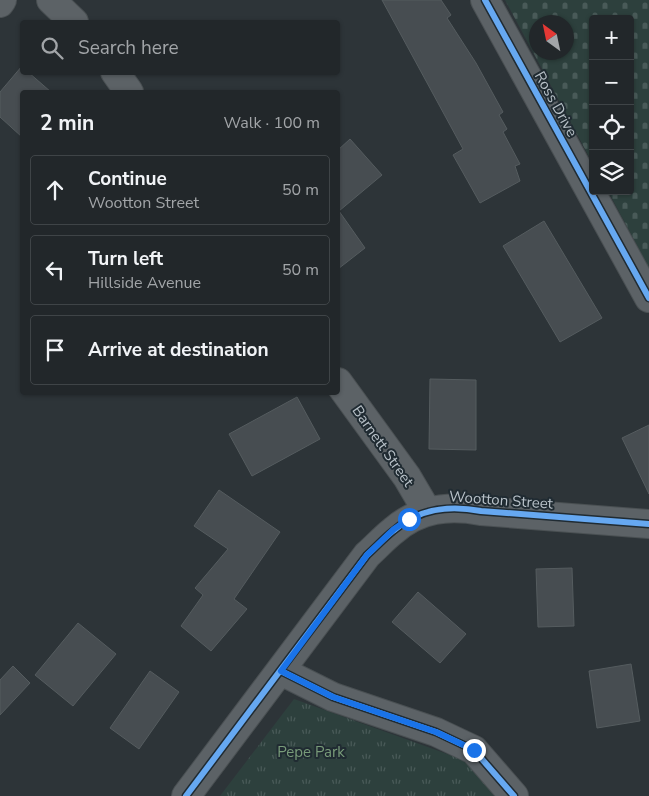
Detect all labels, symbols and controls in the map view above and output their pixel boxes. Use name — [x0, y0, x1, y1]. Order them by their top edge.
north arrow — [529, 15, 574, 60]
map controls — [589, 15, 634, 195]
button: + — [589, 15, 634, 60]
search box — [20, 20, 340, 75]
icon: search — [38, 34, 66, 62]
text: Search here — [78, 35, 179, 61]
button: − — [589, 60, 634, 105]
street label: Ross Drive — [530, 68, 582, 140]
button: locate — [589, 105, 634, 150]
text: 2 min — [40, 109, 94, 137]
text: Walk · 100 m — [224, 112, 320, 134]
button: layers — [589, 150, 634, 195]
text: Continue — [88, 166, 167, 192]
icon: ahead — [41, 176, 69, 204]
text: 50 m — [282, 179, 319, 201]
text: Wootton Street — [88, 192, 199, 214]
text: Turn left — [88, 246, 163, 272]
icon: left — [41, 256, 69, 284]
text: 50 m — [282, 259, 319, 281]
text: Hillside Avenue — [88, 272, 201, 294]
icon: arrive — [41, 336, 69, 364]
text: Arrive at destination — [88, 337, 269, 363]
street label: Barnett Street — [348, 401, 419, 491]
street label: Wootton Street — [448, 486, 554, 514]
route start — [398, 508, 421, 531]
route end — [463, 739, 486, 762]
park label: Pepe Park — [277, 742, 345, 762]

